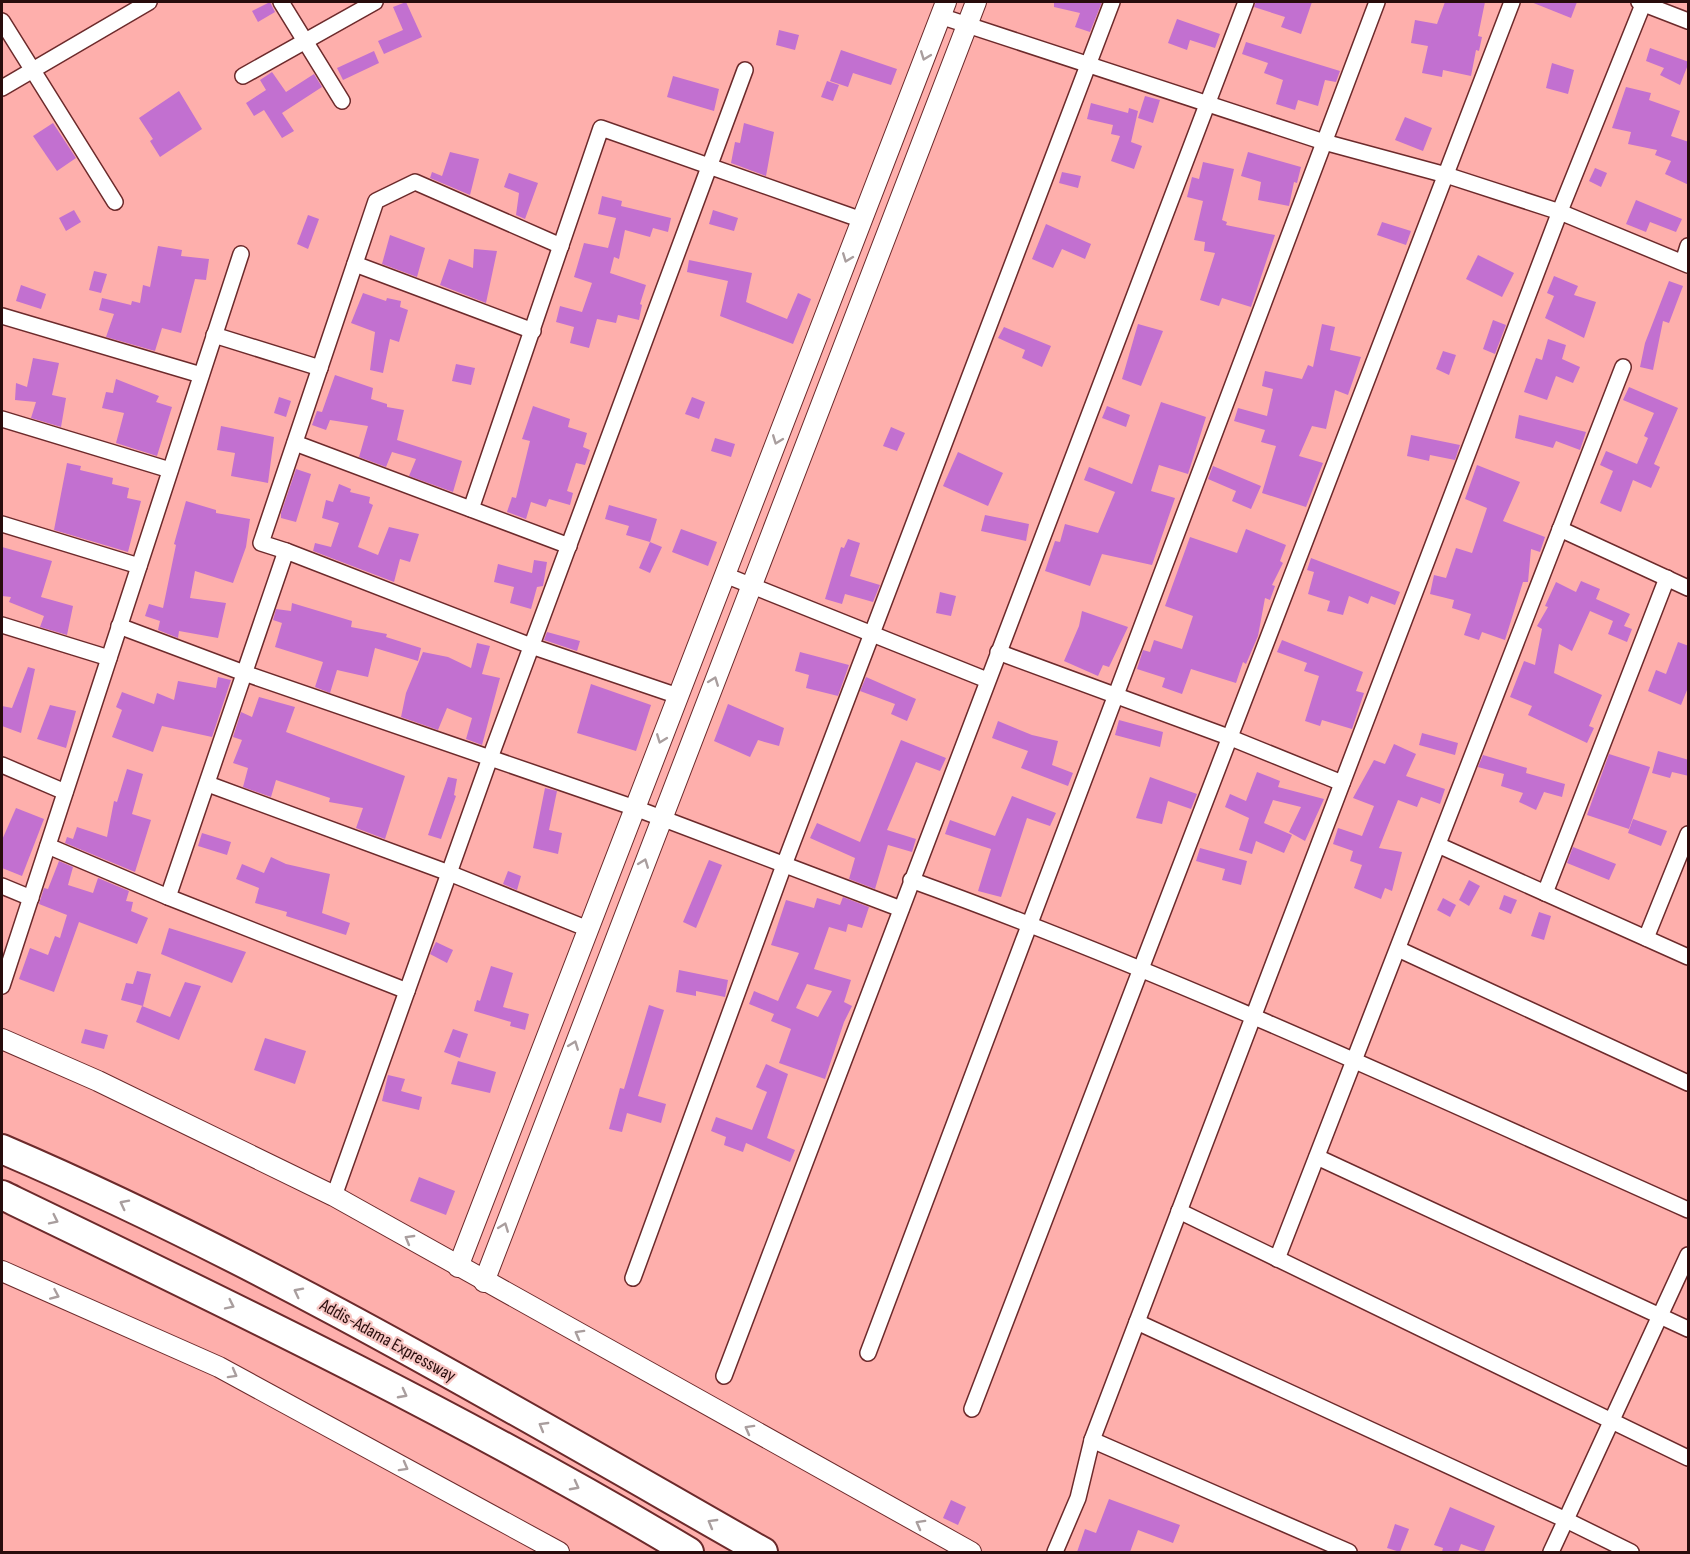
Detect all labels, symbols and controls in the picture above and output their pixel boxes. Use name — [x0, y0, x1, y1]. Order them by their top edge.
one-way arrow — [919, 50, 932, 61]
one-way arrow — [842, 251, 854, 262]
one-way arrow — [772, 433, 784, 444]
one-way arrow — [706, 676, 719, 686]
one-way arrow — [656, 733, 669, 744]
one-way arrow — [636, 858, 649, 868]
one-way arrow — [567, 1040, 579, 1051]
one-way arrow — [120, 1200, 131, 1211]
one-way arrow — [48, 1213, 59, 1224]
one-way arrow — [497, 1222, 510, 1233]
one-way arrow — [404, 1235, 415, 1246]
one-way arrow — [49, 1287, 60, 1299]
one-way arrow — [294, 1287, 305, 1299]
street label: Addis-Adama Expressway — [315, 1294, 459, 1386]
one-way arrow — [223, 1297, 234, 1309]
one-way arrow — [575, 1330, 585, 1342]
one-way arrow — [227, 1367, 237, 1378]
one-way arrow — [397, 1387, 407, 1398]
one-way arrow — [539, 1422, 549, 1433]
one-way arrow — [745, 1425, 755, 1436]
one-way arrow — [398, 1460, 409, 1471]
one-way arrow — [569, 1479, 579, 1490]
one-way arrow — [708, 1519, 718, 1531]
one-way arrow — [915, 1520, 926, 1531]

